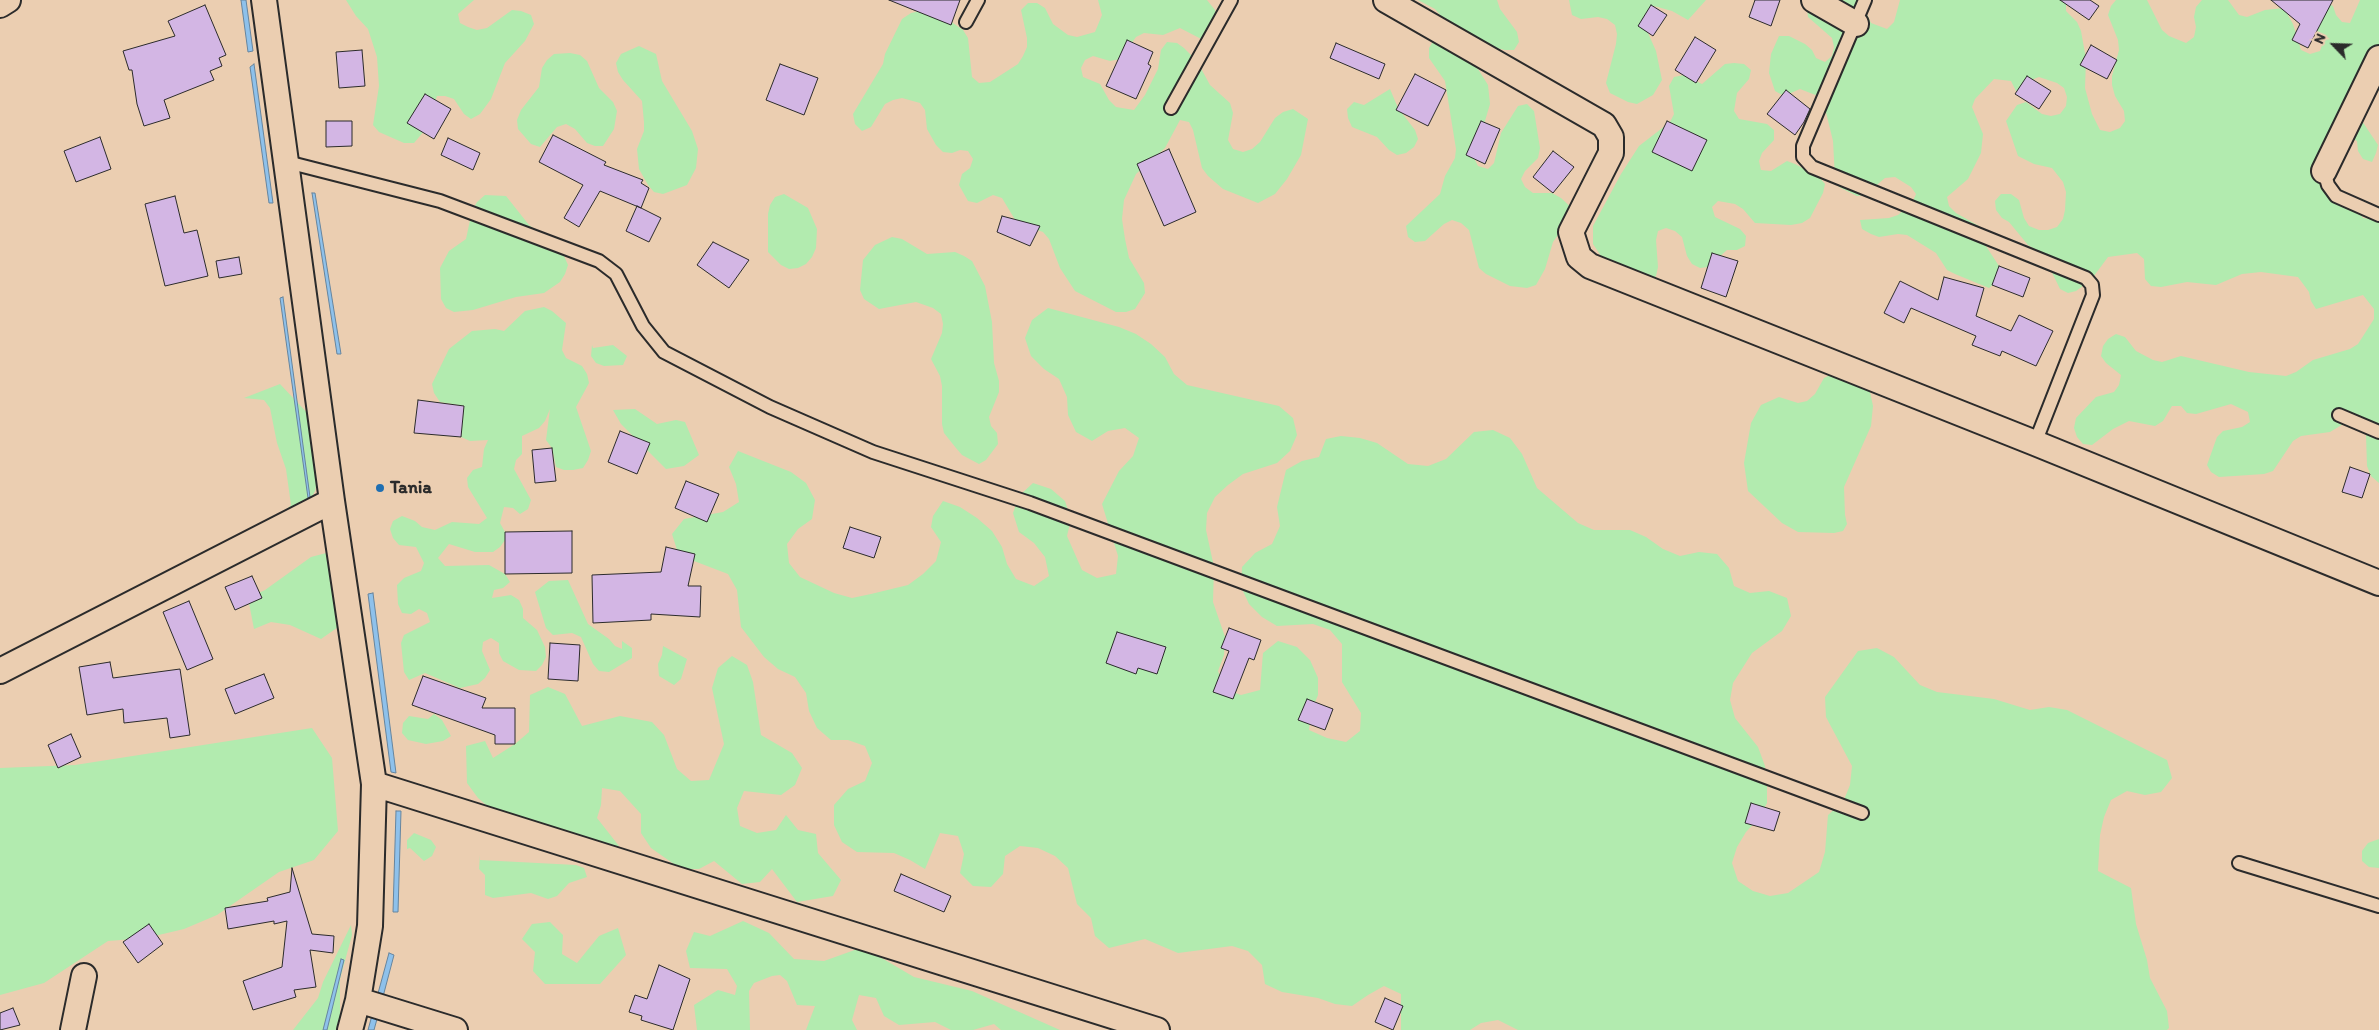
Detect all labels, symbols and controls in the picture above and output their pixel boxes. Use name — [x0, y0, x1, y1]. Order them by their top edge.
north arrow — [2309, 20, 2359, 70]
text: N — [2310, 31, 2330, 46]
place label: Tania — [390, 477, 432, 499]
marker: Tania — [374, 482, 386, 494]

